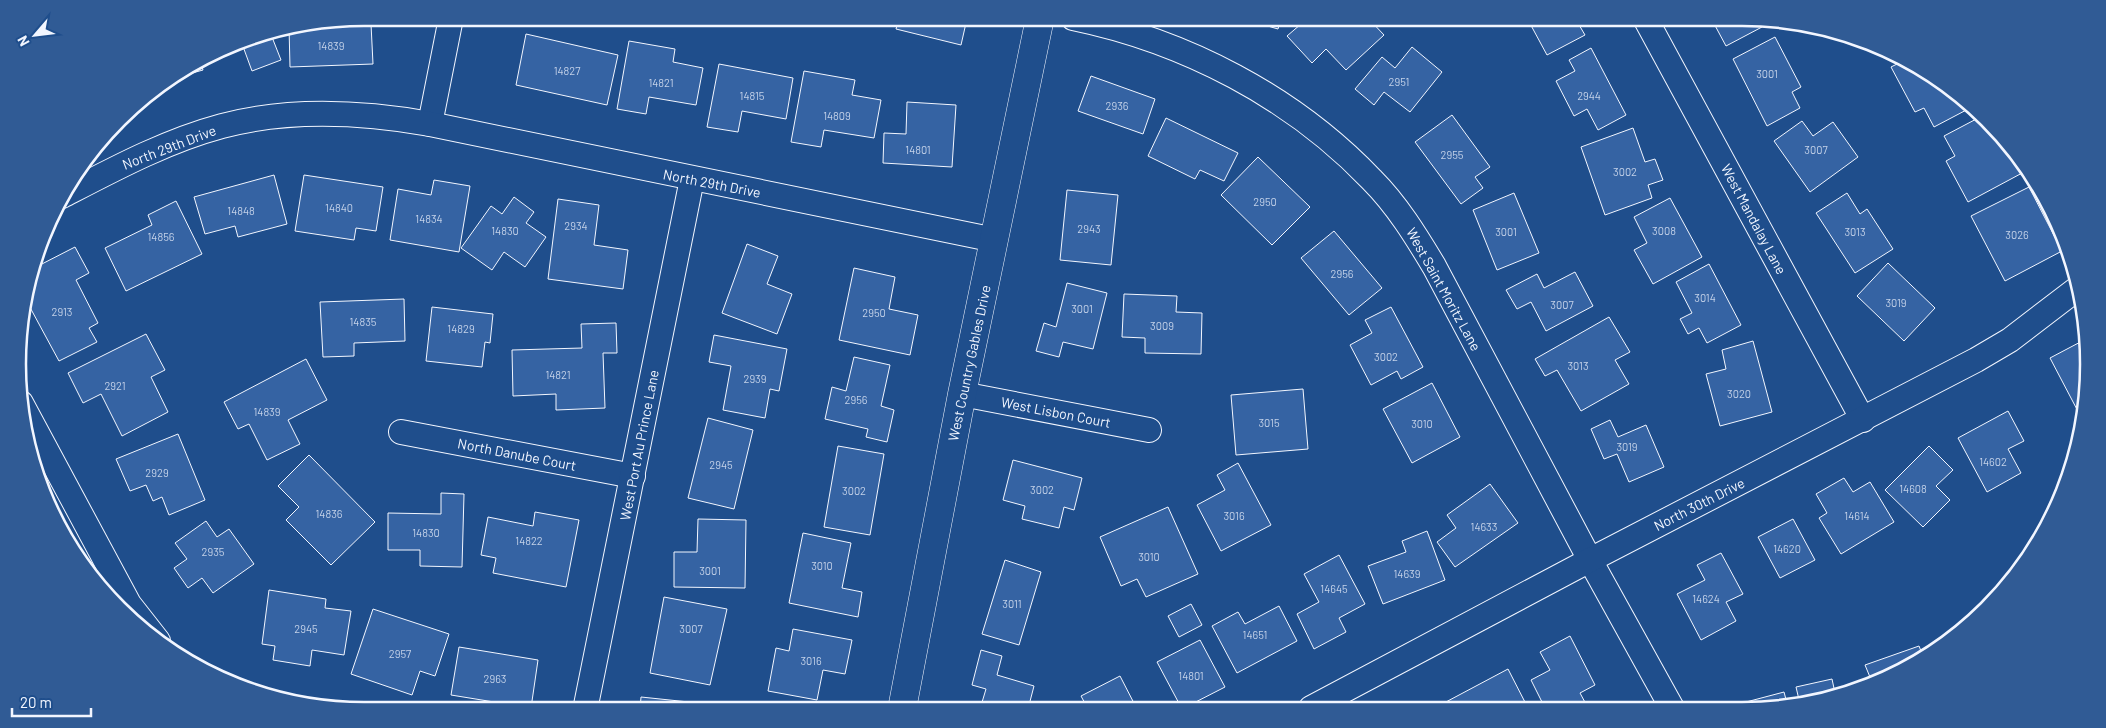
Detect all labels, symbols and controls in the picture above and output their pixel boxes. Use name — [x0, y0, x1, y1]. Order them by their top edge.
north arrow — [10, 10, 60, 60]
text: N — [13, 33, 33, 49]
house number: 14839 — [317, 39, 345, 52]
house number: 14827 — [554, 64, 580, 77]
house number: 3001 — [1756, 67, 1778, 80]
house number: 2951 — [1389, 75, 1409, 88]
house number: 14821 — [648, 76, 674, 89]
house number: 14815 — [740, 89, 765, 102]
house number: 2944 — [1577, 89, 1601, 102]
house number: 2936 — [1106, 99, 1129, 112]
house number: 14809 — [823, 109, 851, 122]
street label: North 29th Drive — [120, 121, 218, 173]
house number: 14801 — [905, 143, 931, 156]
house number: 3007 — [1804, 143, 1828, 156]
house number: 2955 — [1441, 148, 1464, 161]
street label: West Mandalay Lane — [1718, 161, 1790, 277]
street label: North 29th Drive — [662, 165, 762, 201]
house number: 3002 — [1613, 165, 1637, 178]
house number: 2950 — [1253, 195, 1277, 208]
house number: 14840 — [325, 201, 353, 214]
house number: 14848 — [227, 204, 255, 217]
house number: 14834 — [415, 212, 443, 225]
house number: 2934 — [564, 219, 588, 232]
house number: 2943 — [1077, 222, 1101, 235]
house number: 14830 — [491, 224, 519, 237]
street label: West Saint Moritz Lane — [1403, 224, 1485, 354]
house number: 3008 — [1652, 224, 1676, 237]
house number: 3001 — [1495, 225, 1517, 238]
house number: 3013 — [1844, 225, 1866, 238]
house number: 3026 — [2005, 228, 2029, 241]
house number: 14856 — [148, 230, 175, 243]
house number: 2956 — [1331, 267, 1354, 280]
street label: West Country Gables Drive — [944, 283, 994, 443]
house number: 3014 — [1694, 291, 1716, 304]
house number: 3019 — [1885, 296, 1907, 309]
house number: 3007 — [1550, 298, 1574, 311]
house number: 3001 — [1071, 302, 1093, 315]
house number: 2913 — [52, 305, 72, 318]
house number: 2950 — [862, 306, 886, 319]
house number: 14835 — [350, 315, 377, 328]
house number: 3009 — [1150, 319, 1174, 332]
house number: 14829 — [447, 322, 475, 335]
house number: 3002 — [1374, 350, 1398, 363]
house number: 3013 — [1567, 359, 1589, 372]
house number: 14821 — [545, 368, 571, 381]
street label: West Port Au Prince Lane — [616, 368, 662, 522]
house number: 2939 — [743, 372, 767, 385]
house number: 2921 — [104, 379, 126, 392]
house number: 3020 — [1727, 387, 1751, 400]
house number: 2956 — [845, 393, 868, 406]
street label: West Lisbon Court — [1000, 393, 1112, 431]
house number: 14839 — [253, 405, 281, 418]
house number: 3015 — [1258, 416, 1280, 429]
house number: 3010 — [1411, 417, 1433, 430]
street label: North Danube Court — [456, 434, 578, 474]
house number: 3019 — [1616, 440, 1638, 453]
house number: 14602 — [1979, 455, 2007, 468]
house number: 2945 — [709, 458, 733, 471]
house number: 2929 — [145, 466, 169, 479]
street label: North 30th Drive — [1651, 474, 1747, 534]
house number: 14608 — [1899, 482, 1927, 495]
house number: 3002 — [1030, 483, 1054, 496]
house number: 3002 — [842, 484, 866, 497]
house number: 14836 — [316, 507, 343, 520]
house number: 3016 — [1223, 509, 1245, 522]
house number: 14614 — [1844, 509, 1870, 522]
house number: 14633 — [1471, 520, 1497, 533]
house number: 14830 — [412, 526, 440, 539]
house number: 14822 — [515, 534, 543, 547]
house number: 14620 — [1773, 542, 1801, 555]
house number: 2935 — [202, 545, 225, 558]
house number: 3010 — [1138, 550, 1160, 563]
house number: 3010 — [811, 559, 833, 572]
house number: 3001 — [699, 564, 721, 577]
house number: 14639 — [1394, 567, 1421, 580]
house number: 14645 — [1320, 582, 1348, 595]
house number: 14624 — [1692, 592, 1720, 605]
house number: 3011 — [1002, 597, 1022, 610]
house number: 2945 — [294, 622, 318, 635]
house number: 3007 — [679, 622, 703, 635]
house number: 14651 — [1243, 628, 1267, 641]
house number: 2957 — [389, 647, 411, 660]
house number: 3016 — [800, 654, 822, 667]
house number: 14801 — [1178, 669, 1204, 682]
house number: 2963 — [484, 672, 506, 685]
scale bar — [12, 686, 91, 718]
text: 20 m — [20, 693, 52, 711]

